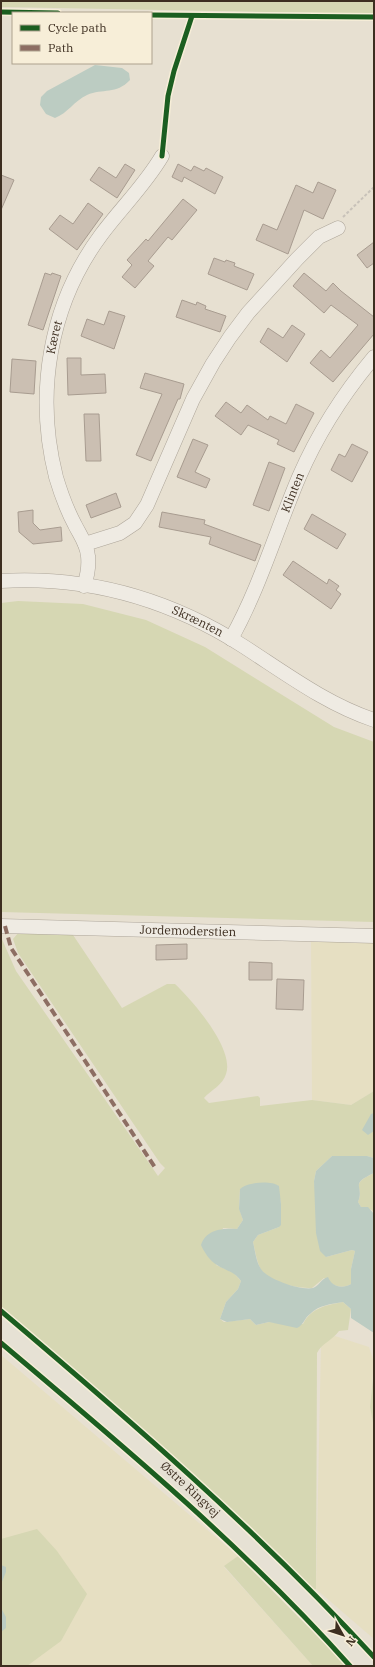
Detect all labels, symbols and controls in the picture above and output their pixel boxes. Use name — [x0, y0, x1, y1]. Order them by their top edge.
legend — [12, 12, 152, 64]
text: Cycle path — [48, 20, 107, 35]
text: Path — [48, 40, 74, 55]
street label: Kæret — [43, 319, 65, 355]
street label: Klinten — [277, 470, 307, 515]
street label: Skrænten — [170, 602, 226, 640]
street label: Jordemoderstien — [139, 922, 237, 939]
street label: Østre Ringvej — [158, 1458, 223, 1520]
north arrow — [323, 1615, 363, 1655]
text: N — [342, 1634, 359, 1649]

